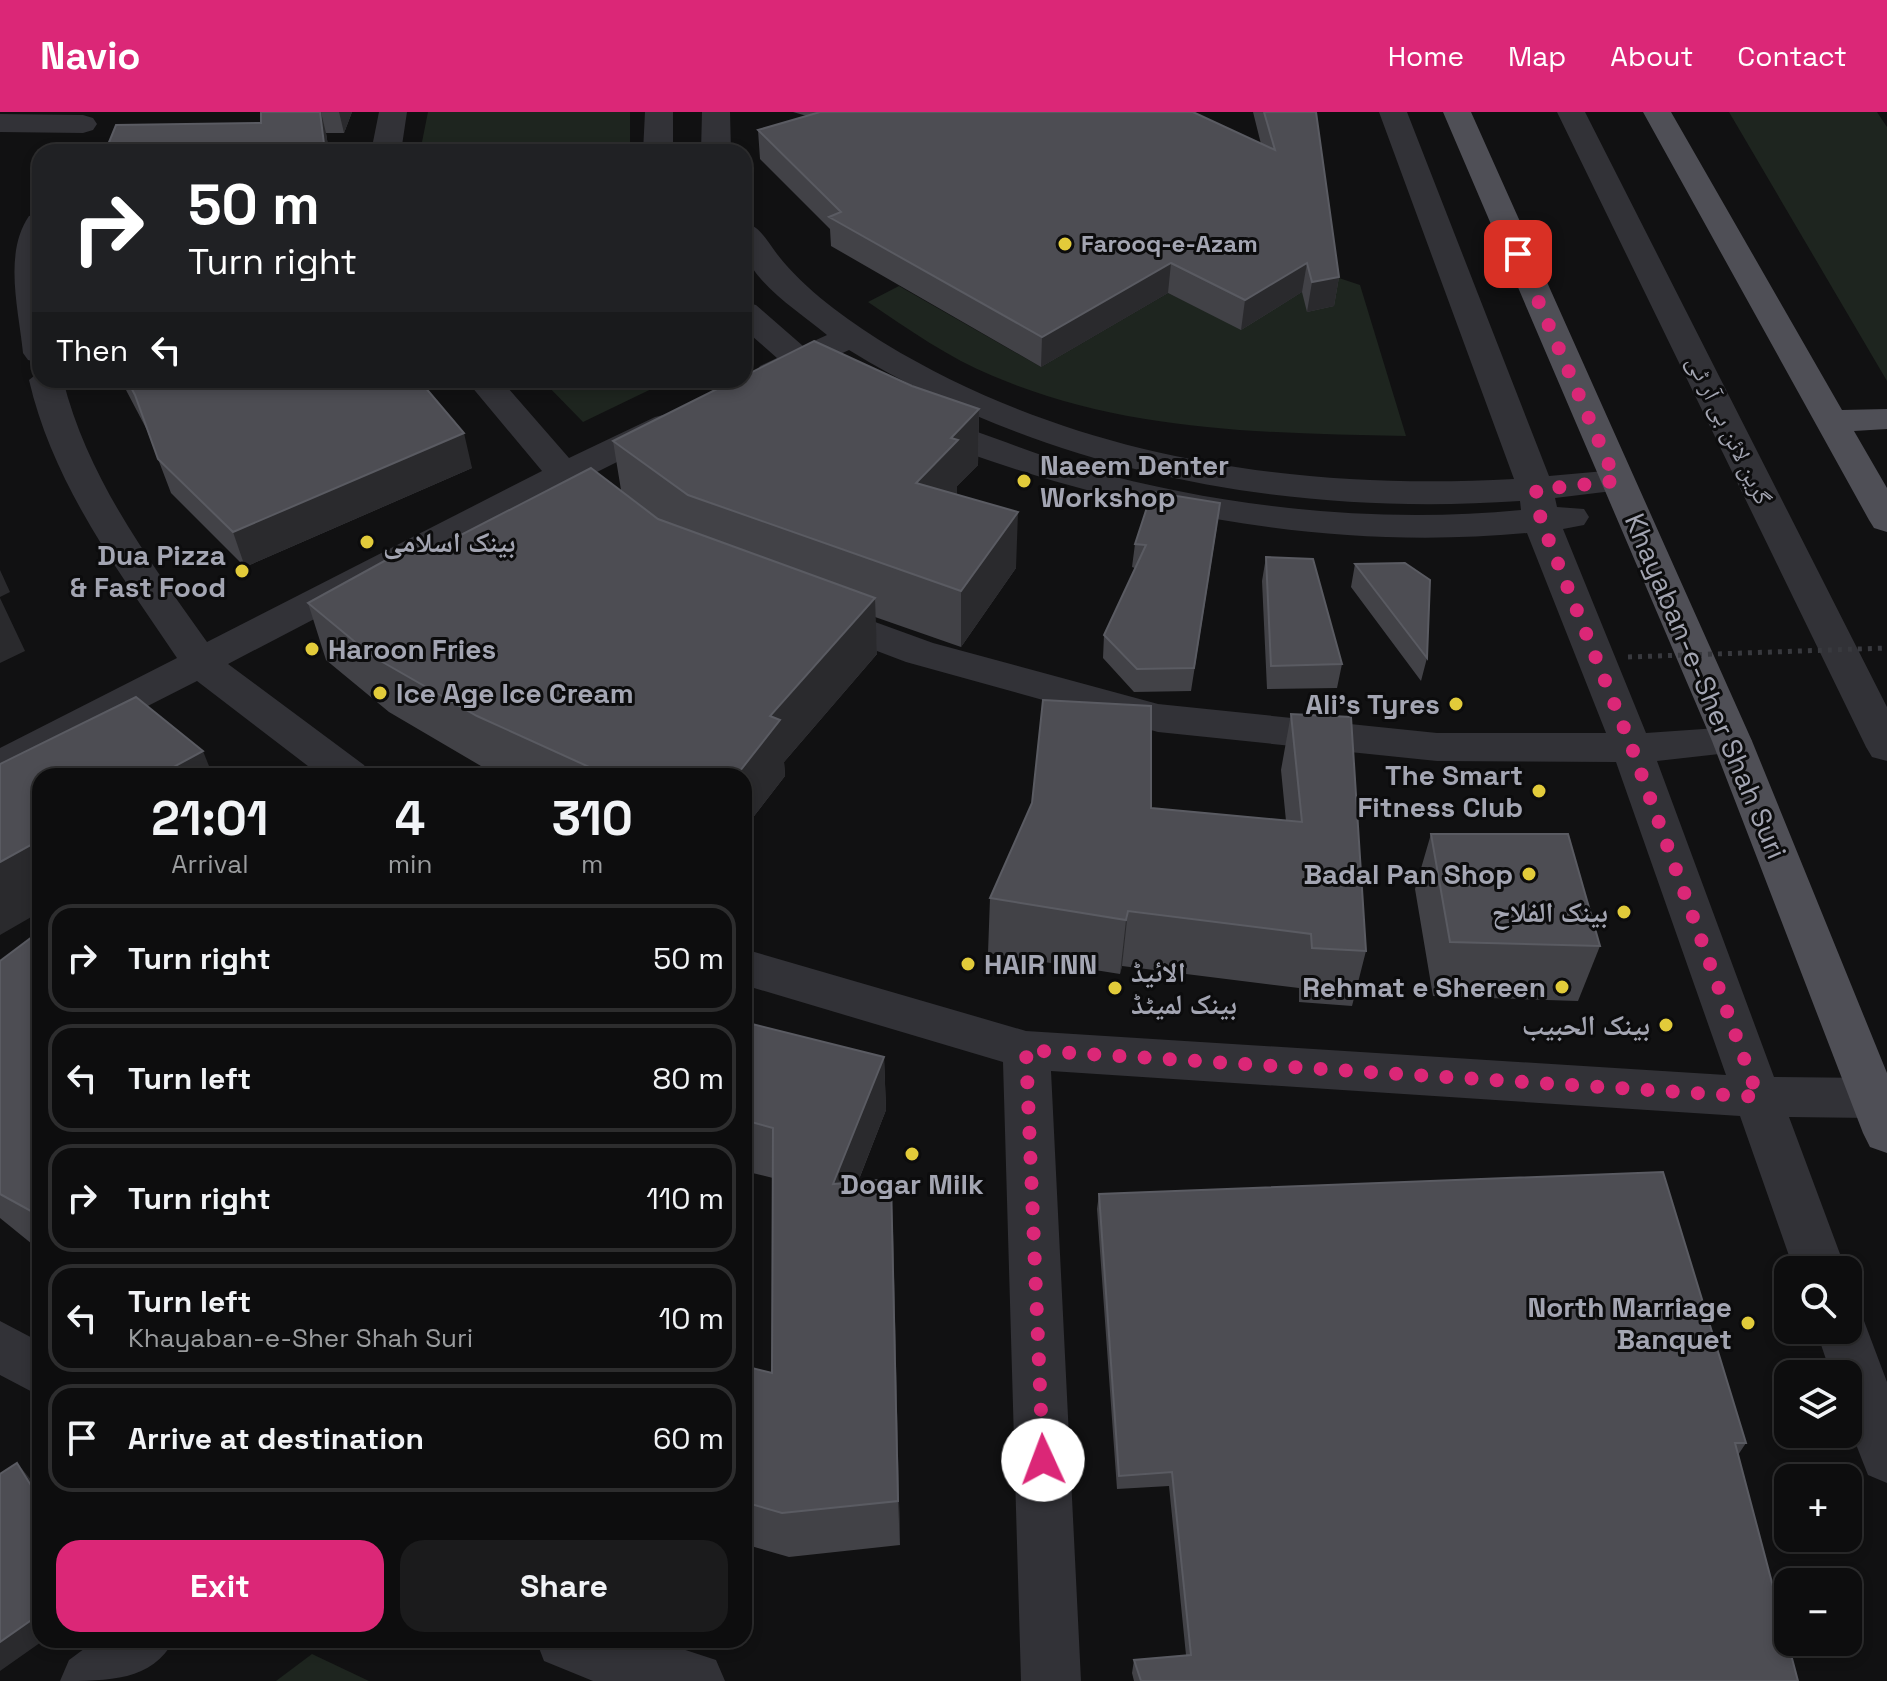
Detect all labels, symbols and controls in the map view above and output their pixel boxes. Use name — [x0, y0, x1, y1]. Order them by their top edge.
text: Navio — [40, 32, 141, 80]
text: Home — [1388, 38, 1464, 74]
text: Map — [1508, 38, 1566, 74]
text: About — [1610, 38, 1693, 74]
text: Contact — [1737, 38, 1847, 74]
text: 50 m — [188, 169, 320, 240]
icon: right — [56, 176, 160, 280]
pin — [1484, 220, 1552, 288]
place label: Farooq-e-Azam — [1081, 228, 1258, 259]
icon: arrive — [1496, 232, 1540, 276]
marker: Farooq-e-Azam — [1056, 235, 1074, 253]
text: Turn right — [188, 239, 357, 285]
icon: left — [144, 328, 188, 372]
text: Then — [56, 331, 128, 370]
street label: گرین لائن بی آر ٹی — [1680, 350, 1779, 510]
place label: Naeem Denter Workshop — [1040, 447, 1229, 515]
marker: Naeem Denter Workshop — [1015, 472, 1033, 490]
street label: Khayaban-e-Sher Shah Suri — [1617, 508, 1795, 864]
place label: بینک اسلامی — [383, 524, 515, 560]
marker: بینک اسلامی — [358, 533, 376, 551]
place label: Dua Pizza & Fast Food — [70, 537, 226, 605]
marker: Dua Pizza & Fast Food — [233, 562, 251, 580]
place label: Haroon Fries — [328, 631, 496, 667]
marker: Haroon Fries — [303, 640, 321, 658]
place label: Ice Age Ice Cream — [396, 675, 634, 711]
marker: Ice Age Ice Cream — [371, 684, 389, 702]
place label: Ali's Tyres — [1305, 686, 1440, 722]
marker: Ali's Tyres — [1447, 695, 1465, 713]
place label: The Smart Fitness Club — [1357, 757, 1523, 825]
marker: The Smart Fitness Club — [1530, 782, 1548, 800]
text: 21:01 — [151, 788, 269, 849]
text: 4 — [395, 788, 425, 849]
text: 310 — [552, 788, 633, 849]
text: Arrival — [171, 847, 249, 881]
text: min — [388, 847, 432, 881]
text: m — [581, 847, 603, 881]
place label: Badal Pan Shop — [1304, 856, 1513, 892]
marker: Badal Pan Shop — [1520, 865, 1538, 883]
place label: بینک الفلاح — [1492, 894, 1608, 930]
marker: بینک الفلاح — [1615, 903, 1633, 921]
icon: right — [60, 936, 104, 980]
text: Turn right — [128, 939, 271, 978]
text: 50 m — [653, 939, 724, 978]
place label: HAIR INN — [984, 946, 1097, 982]
place label: الائیڈ بینک لمیٹڈ — [1131, 954, 1237, 1022]
marker: HAIR INN — [959, 955, 977, 973]
place label: Rehmat e Shereen — [1302, 969, 1546, 1005]
marker: Rehmat e Shereen — [1553, 978, 1571, 996]
marker: الائیڈ بینک لمیٹڈ — [1106, 979, 1124, 997]
place label: بينک الحبيب — [1522, 1007, 1650, 1043]
marker: بينک الحبيب — [1657, 1016, 1675, 1034]
icon: left — [60, 1056, 104, 1100]
text: Turn left — [128, 1059, 251, 1098]
text: 80 m — [653, 1059, 724, 1098]
marker: Dogar Milk — [903, 1145, 921, 1163]
place label: Dogar Milk — [840, 1166, 984, 1202]
icon: right — [60, 1176, 104, 1220]
text: Turn right — [128, 1179, 271, 1218]
text: 110 m — [646, 1179, 724, 1218]
map controls — [1774, 1256, 1862, 1656]
button: search — [1774, 1256, 1862, 1344]
text: Turn left — [128, 1282, 251, 1321]
place label: North Marriage Banquet — [1527, 1289, 1732, 1357]
icon: left — [60, 1296, 104, 1340]
text: 10 m — [659, 1299, 724, 1338]
marker: North Marriage Banquet — [1739, 1314, 1757, 1332]
text: Khayaban-e-Sher Shah Suri — [128, 1321, 473, 1355]
button: layers — [1774, 1360, 1862, 1448]
icon: arrive — [60, 1416, 104, 1460]
position arrow — [1001, 1418, 1085, 1502]
text: Arrive at destination — [128, 1419, 424, 1458]
text: 60 m — [653, 1419, 724, 1458]
button: + — [1774, 1464, 1862, 1552]
button: Exit — [56, 1540, 384, 1632]
button: Share — [400, 1540, 728, 1632]
button: − — [1774, 1568, 1862, 1656]

